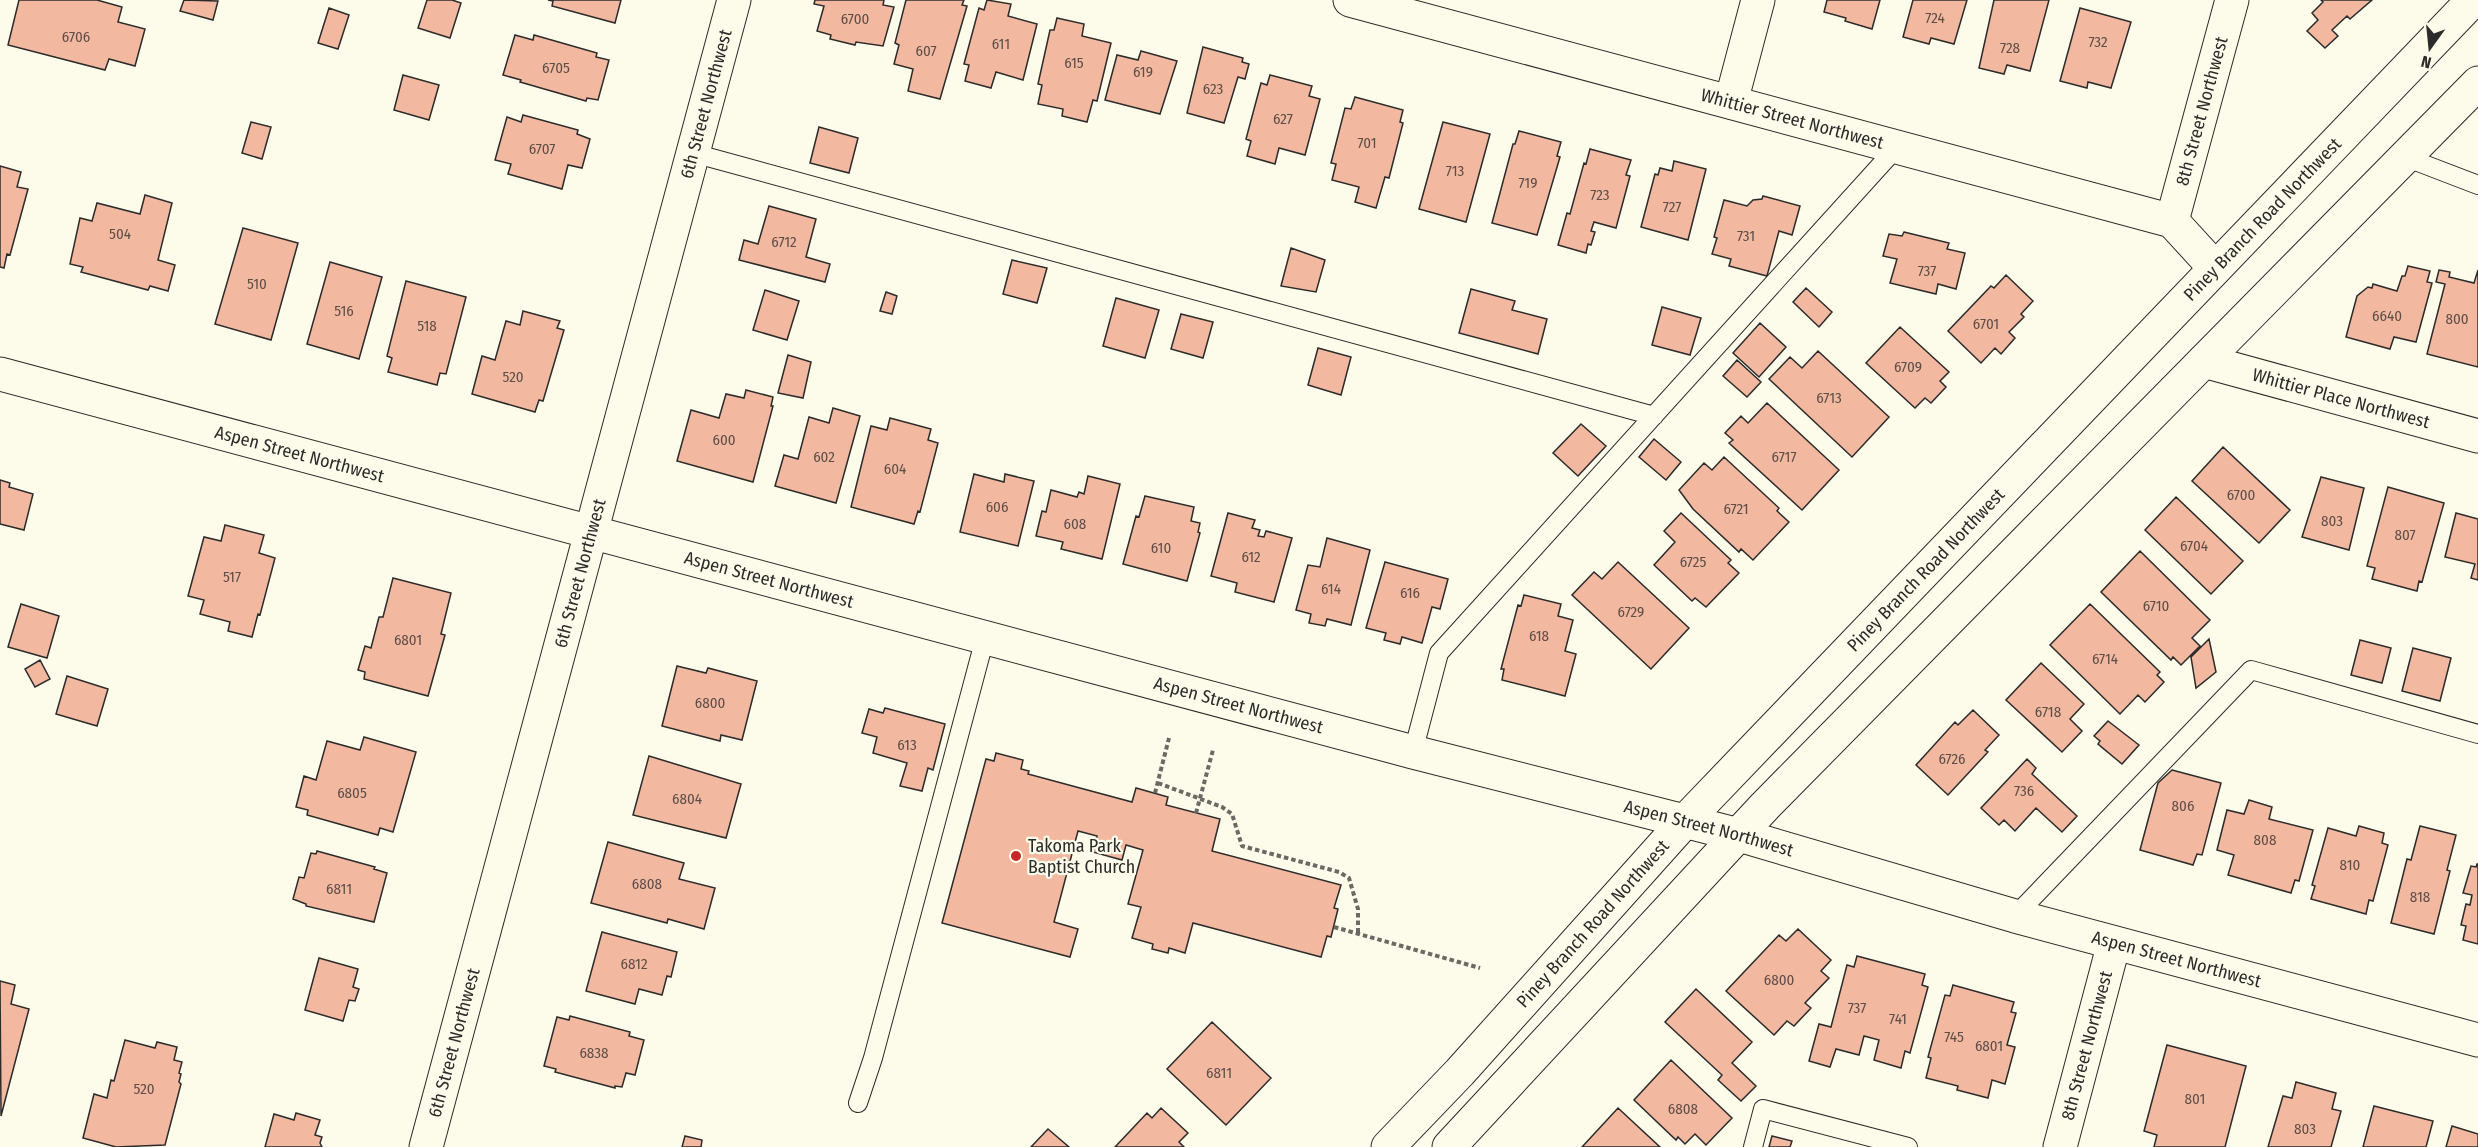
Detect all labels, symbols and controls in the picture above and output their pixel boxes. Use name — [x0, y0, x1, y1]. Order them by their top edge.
house number: 724 — [1925, 9, 1945, 27]
house number: 6700 — [841, 10, 869, 28]
north arrow — [2400, 18, 2460, 78]
street label: 6th Street Northwest — [676, 27, 737, 181]
house number: 6706 — [62, 28, 90, 46]
house number: 732 — [2088, 33, 2108, 51]
street label: 8th Street Northwest — [2171, 34, 2233, 188]
house number: 611 — [992, 35, 1010, 53]
house number: 728 — [2000, 39, 2020, 57]
house number: 607 — [915, 42, 937, 60]
text: N — [2419, 52, 2433, 72]
house number: 615 — [1064, 54, 1084, 72]
house number: 6705 — [542, 59, 570, 77]
house number: 619 — [1133, 63, 1153, 81]
house number: 623 — [1203, 80, 1224, 98]
street label: Whittier Street Northwest — [1699, 84, 1886, 154]
house number: 627 — [1273, 110, 1293, 128]
street label: Piney Branch Road Northwest — [2179, 133, 2346, 306]
house number: 701 — [1357, 134, 1377, 152]
house number: 6707 — [529, 140, 555, 158]
house number: 713 — [1446, 162, 1464, 180]
house number: 719 — [1518, 174, 1538, 192]
house number: 723 — [1590, 186, 1610, 204]
house number: 727 — [1663, 198, 1681, 216]
house number: 504 — [109, 225, 131, 243]
house number: 731 — [1737, 227, 1755, 245]
house number: 6712 — [771, 233, 797, 251]
house number: 737 — [1918, 262, 1936, 280]
house number: 510 — [247, 275, 267, 293]
house number: 516 — [334, 302, 354, 320]
house number: 6640 — [2372, 307, 2402, 325]
house number: 800 — [2445, 310, 2469, 328]
house number: 6701 — [1973, 315, 1999, 333]
house number: 518 — [417, 317, 437, 335]
house number: 6709 — [1894, 358, 1922, 376]
street label: Whittier Place Northwest — [2250, 364, 2432, 433]
house number: 520 — [502, 368, 524, 386]
house number: 6713 — [1816, 389, 1842, 407]
street label: Aspen Street Northwest — [212, 421, 387, 487]
house number: 600 — [712, 431, 736, 449]
house number: 602 — [813, 448, 835, 466]
house number: 6717 — [1772, 448, 1796, 466]
house number: 604 — [884, 460, 906, 478]
street label: Piney Branch Road Northwest — [1843, 484, 2009, 656]
house number: 6700 — [2227, 486, 2255, 504]
street label: 6th Street Northwest — [550, 496, 611, 650]
house number: 606 — [986, 498, 1008, 516]
house number: 6721 — [1723, 500, 1749, 518]
house number: 803 — [2321, 512, 2343, 530]
house number: 608 — [1064, 515, 1086, 533]
house number: 807 — [2394, 526, 2416, 544]
house number: 6704 — [2180, 537, 2208, 555]
house number: 610 — [1151, 539, 1171, 557]
street label: Aspen Street Northwest — [682, 547, 856, 613]
house number: 612 — [1241, 548, 1261, 566]
house number: 6725 — [1680, 553, 1706, 571]
house number: 517 — [223, 568, 241, 586]
house number: 614 — [1321, 580, 1341, 598]
house number: 616 — [1400, 584, 1420, 602]
house number: 6710 — [2143, 597, 2169, 615]
house number: 6729 — [1618, 603, 1644, 621]
house number: 618 — [1529, 627, 1549, 645]
house number: 6801 — [394, 631, 422, 649]
house number: 6714 — [2092, 650, 2118, 668]
street label: Aspen Street Northwest — [1151, 672, 1326, 738]
house number: 6800 — [695, 694, 725, 712]
house number: 6718 — [2035, 703, 2061, 721]
house number: 613 — [897, 736, 917, 754]
house number: 6726 — [1938, 750, 1966, 768]
house number: 736 — [2014, 782, 2034, 800]
house number: 6805 — [337, 784, 367, 802]
house number: 6804 — [672, 790, 702, 808]
street label: Aspen Street Northwest — [1622, 795, 1796, 861]
house number: 806 — [2172, 797, 2194, 815]
house number: 808 — [2254, 831, 2276, 849]
place label: Takoma Park Baptist Church — [1028, 835, 1135, 878]
street label: Piney Branch Road Northwest — [1512, 835, 1674, 1012]
marker: Takoma Park Baptist Church — [1009, 849, 1023, 863]
house number: 810 — [2340, 856, 2360, 874]
house number: 6808 — [632, 875, 662, 893]
house number: 6811 — [326, 880, 352, 898]
house number: 818 — [2410, 888, 2430, 906]
street label: Aspen Street Northwest — [2090, 926, 2264, 992]
house number: 6812 — [620, 955, 648, 973]
street label: 6th Street Northwest — [423, 966, 485, 1120]
street label: 8th Street Northwest — [2057, 968, 2117, 1123]
house number: 6800 — [1764, 971, 1794, 989]
house number: 737 — [1848, 999, 1866, 1017]
house number: 741 — [1889, 1010, 1907, 1028]
house number: 745 — [1944, 1028, 1964, 1046]
house number: 6801 — [1975, 1037, 2003, 1055]
house number: 6838 — [579, 1044, 609, 1062]
house number: 6811 — [1206, 1064, 1232, 1082]
house number: 520 — [133, 1080, 155, 1098]
house number: 801 — [2185, 1090, 2205, 1108]
house number: 6808 — [1668, 1100, 1698, 1118]
house number: 803 — [2294, 1120, 2316, 1138]

